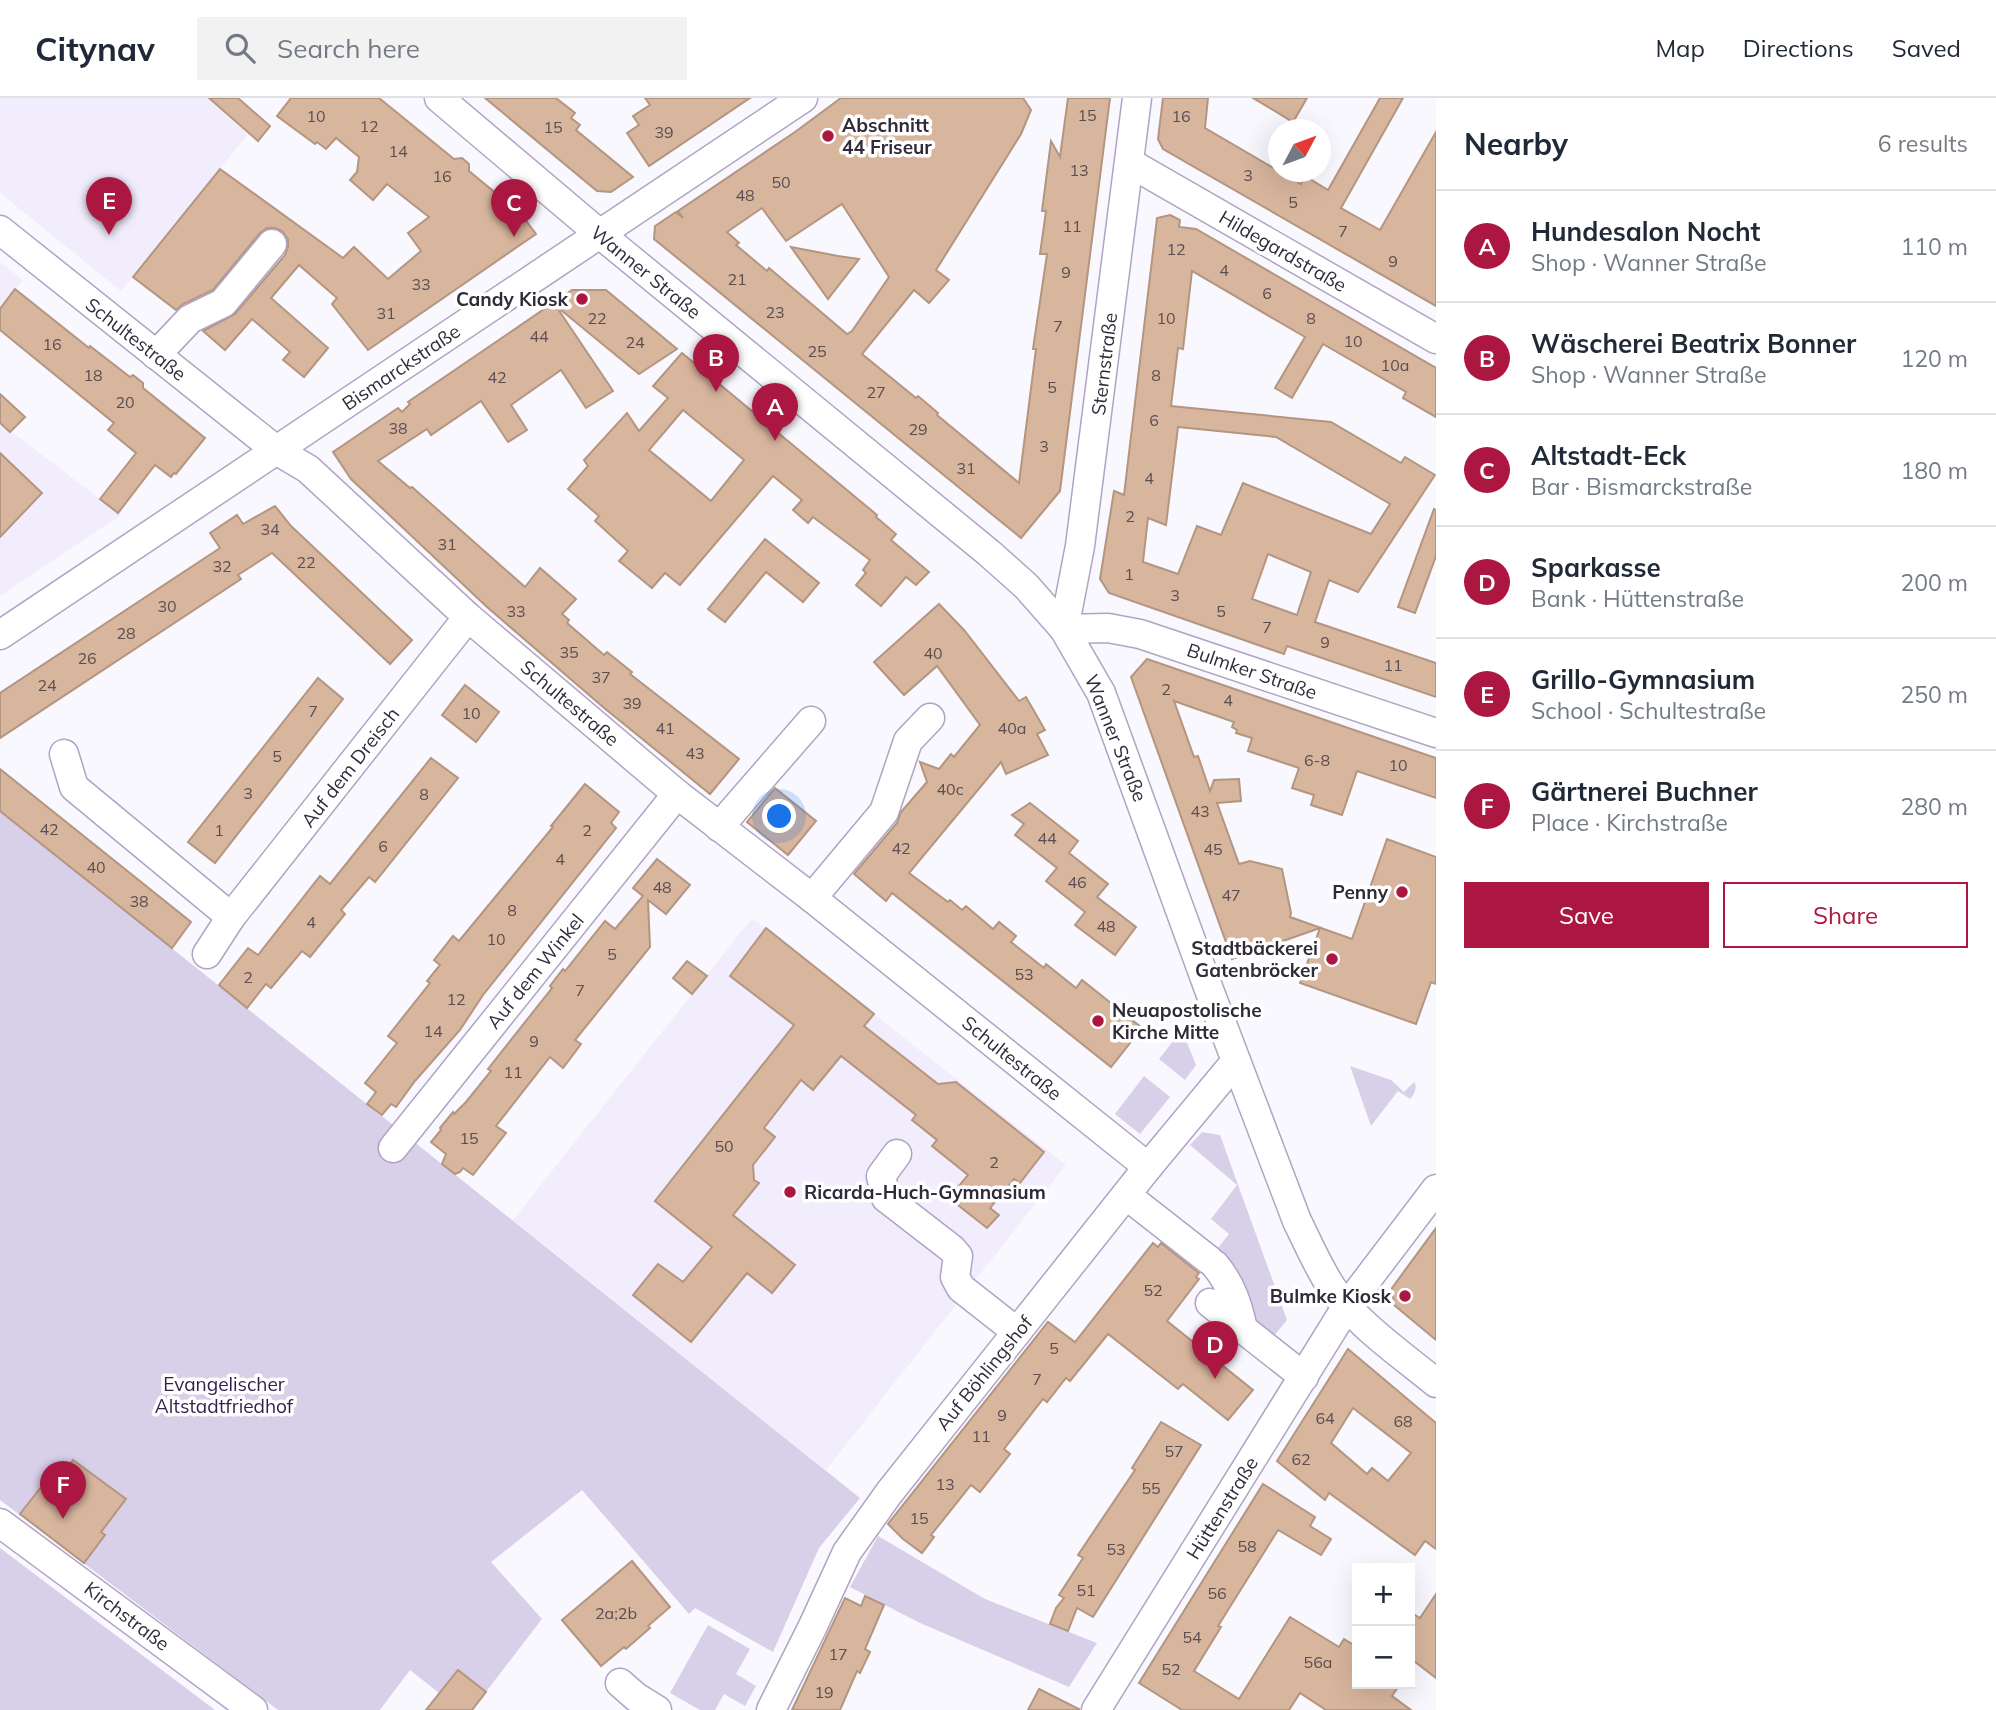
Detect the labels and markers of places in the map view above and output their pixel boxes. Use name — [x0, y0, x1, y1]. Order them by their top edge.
place label: Abschnitt 44 Friseur — [842, 113, 932, 159]
marker: Abschnitt 44 Friseur — [820, 128, 836, 144]
pin: E — [86, 177, 132, 235]
pin: C — [491, 179, 537, 237]
place label: Candy Kiosk — [456, 287, 568, 311]
marker: Candy Kiosk — [574, 291, 590, 307]
pin: B — [693, 334, 739, 392]
pin: A — [752, 383, 798, 441]
place label: Penny — [1332, 880, 1389, 904]
marker: Penny — [1394, 884, 1410, 900]
place label: Stadtbäckerei Gatenbröcker — [1191, 936, 1319, 982]
marker: Stadtbäckerei Gatenbröcker — [1324, 951, 1340, 967]
place label: Neuapostolische Kirche Mitte — [1112, 998, 1262, 1044]
marker: Neuapostolische Kirche Mitte — [1090, 1013, 1106, 1029]
place label: Ricarda-Huch-Gymnasium — [804, 1180, 1046, 1204]
marker: Ricarda-Huch-Gymnasium — [782, 1184, 798, 1200]
place label: Bulmke Kiosk — [1270, 1284, 1392, 1308]
marker: Bulmke Kiosk — [1397, 1288, 1413, 1304]
pin: D — [1192, 1321, 1238, 1379]
pin: F — [40, 1461, 86, 1519]

